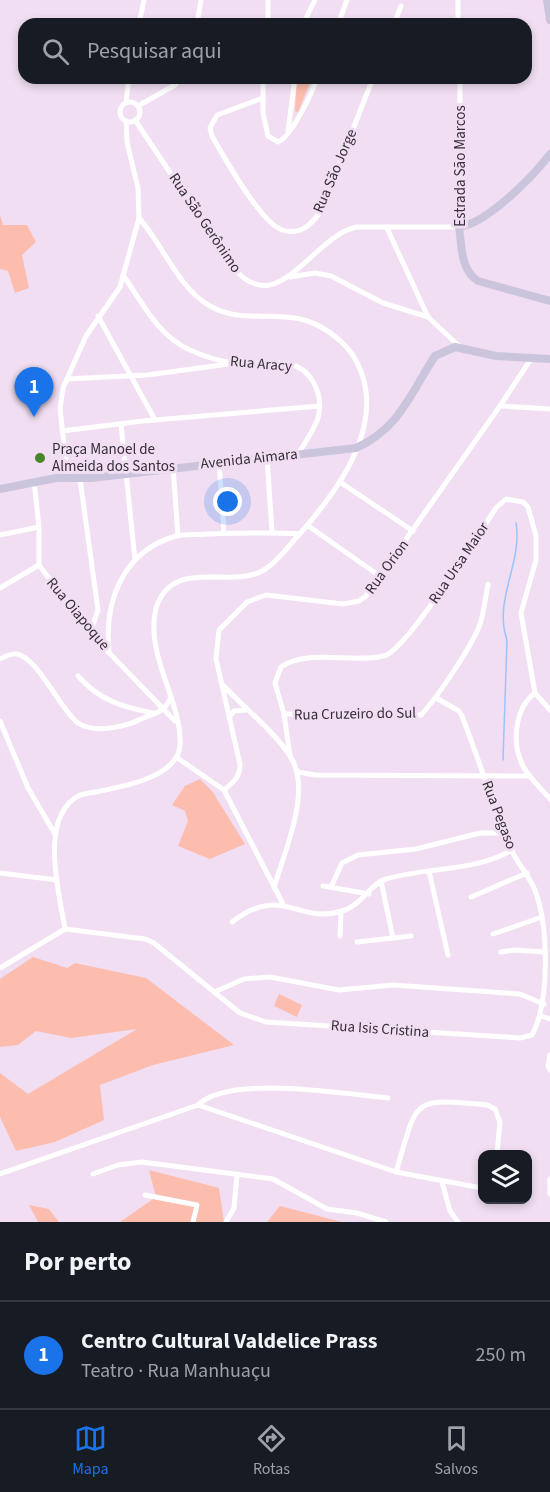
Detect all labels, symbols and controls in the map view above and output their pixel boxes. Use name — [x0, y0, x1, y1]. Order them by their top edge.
search box — [18, 18, 532, 84]
icon: search — [39, 35, 72, 68]
text: Pesquisar aqui — [87, 35, 222, 67]
street label: Estrada São Marcos — [450, 105, 471, 227]
street label: Rua São Jorge — [308, 126, 362, 216]
street label: Rua São Gerônimo — [164, 169, 246, 277]
street label: Rua Aracy — [229, 351, 293, 377]
pin: 1 — [15, 368, 54, 417]
place label: Praça Manoel de Almeida dos Santos — [52, 439, 175, 477]
street label: Avenida Aimara — [199, 443, 299, 475]
marker: Praça Manoel de Almeida dos Santos — [33, 451, 47, 465]
your location — [213, 487, 242, 516]
street label: Rua Ursa Maior — [424, 517, 495, 608]
street label: Rua Orion — [360, 536, 414, 598]
street label: Rua Oiapoque — [41, 573, 115, 655]
street label: Rua Cruzeiro do Sul — [294, 702, 416, 726]
street label: Rua Pegaso — [476, 778, 522, 852]
street label: Rua Isis Cristina — [330, 1015, 430, 1043]
map controls — [478, 1150, 532, 1204]
button: layers — [478, 1150, 532, 1204]
text: Por perto — [24, 1243, 132, 1280]
text: Centro Cultural Valdelice Prass — [81, 1325, 378, 1357]
text: 1 — [38, 1341, 49, 1369]
text: 250 m — [476, 1341, 526, 1369]
text: Teatro · Rua Manhuaçu — [81, 1357, 271, 1385]
tab: Mapa — [72, 1422, 109, 1480]
tab: Rotas — [253, 1422, 290, 1480]
tab: Salvos — [434, 1422, 478, 1480]

